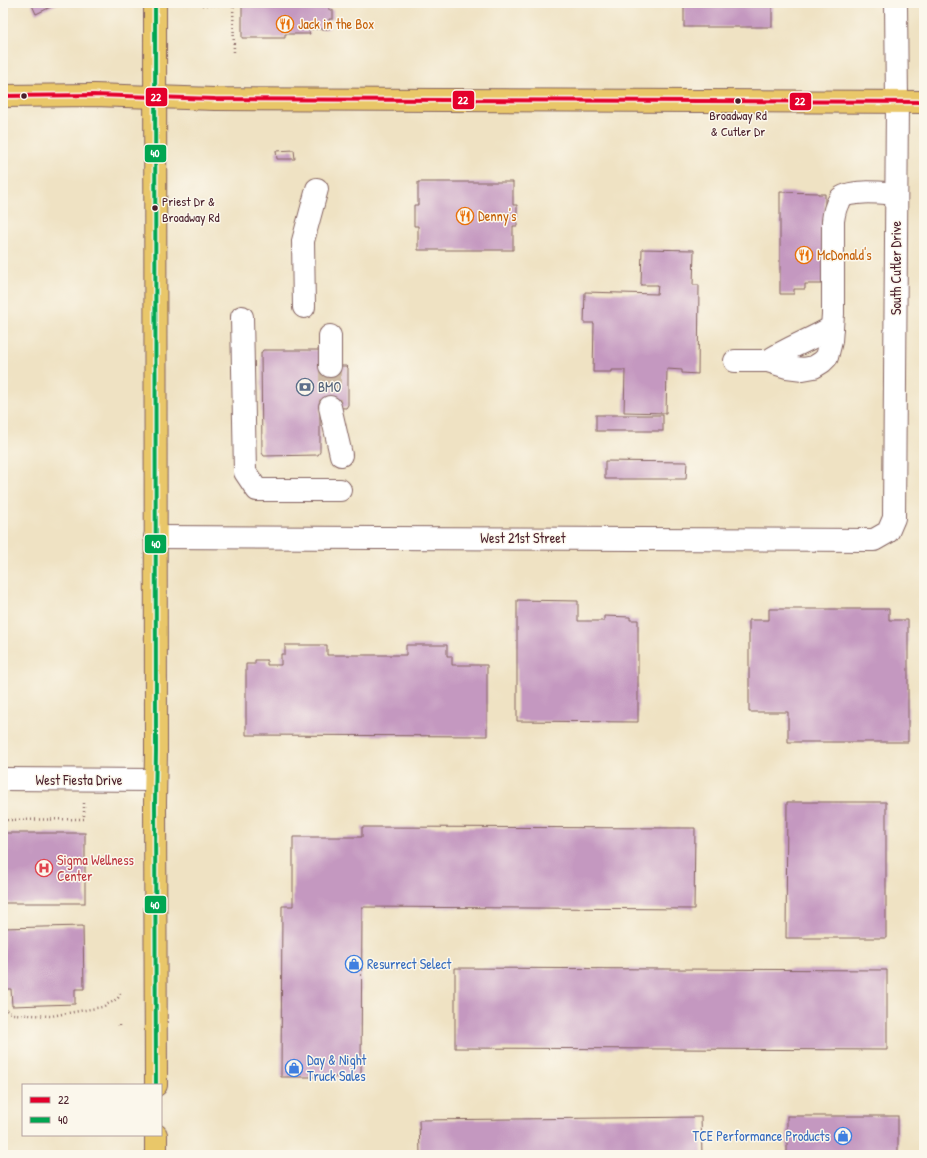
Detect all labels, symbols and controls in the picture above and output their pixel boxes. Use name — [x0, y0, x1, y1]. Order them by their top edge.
restaurant icon: Jack in the Box — [275, 14, 295, 34]
place label: Jack in the Box — [298, 14, 374, 33]
line badge: 22 — [145, 87, 168, 107]
text: 22 — [151, 90, 162, 104]
line badge: 22 — [452, 90, 475, 110]
unlabelled marker — [19, 91, 29, 101]
line badge: 22 — [789, 92, 812, 111]
text: 22 — [458, 93, 469, 107]
text: 22 — [795, 94, 806, 108]
marker: Broadway Rd & Cutler Dr — [733, 96, 743, 106]
place label: Broadway Rd & Cutler Dr — [709, 106, 767, 140]
line badge: 40 — [144, 144, 167, 163]
text: 40 — [150, 146, 160, 160]
place label: Priest Dr & Broadway Rd — [162, 192, 220, 226]
marker: Priest Dr & Broadway Rd — [150, 203, 160, 213]
restaurant icon: Denny's — [455, 206, 475, 226]
place label: Denny's — [478, 206, 517, 226]
street label: South Cutler Drive — [886, 221, 905, 315]
restaurant icon: McDonald's — [794, 245, 814, 265]
place label: McDonald's — [817, 245, 872, 264]
bank icon: BMO — [295, 377, 315, 397]
place label: BMO — [318, 377, 341, 396]
street label: West 21st Street — [480, 528, 566, 547]
line badge: 40 — [144, 534, 167, 554]
text: 40 — [151, 537, 161, 551]
street label: West Fiesta Drive — [36, 770, 123, 789]
place label: Sigma Wellness Center — [57, 850, 134, 885]
hospital icon: Sigma Wellness Center — [34, 858, 54, 878]
line badge: 40 — [144, 895, 167, 914]
text: 40 — [150, 898, 160, 912]
shop icon: Resurrect Select — [344, 954, 364, 974]
place label: Resurrect Select — [367, 954, 451, 973]
place label: Day & Night Truck Sales — [307, 1050, 367, 1085]
shop icon: Day & Night Truck Sales — [284, 1058, 304, 1078]
legend — [22, 1084, 162, 1136]
text: 22 — [58, 1091, 70, 1108]
text: 40 — [58, 1111, 68, 1128]
place label: TCE Performance Products — [693, 1126, 830, 1145]
shop icon: TCE Performance Products — [833, 1126, 853, 1146]

